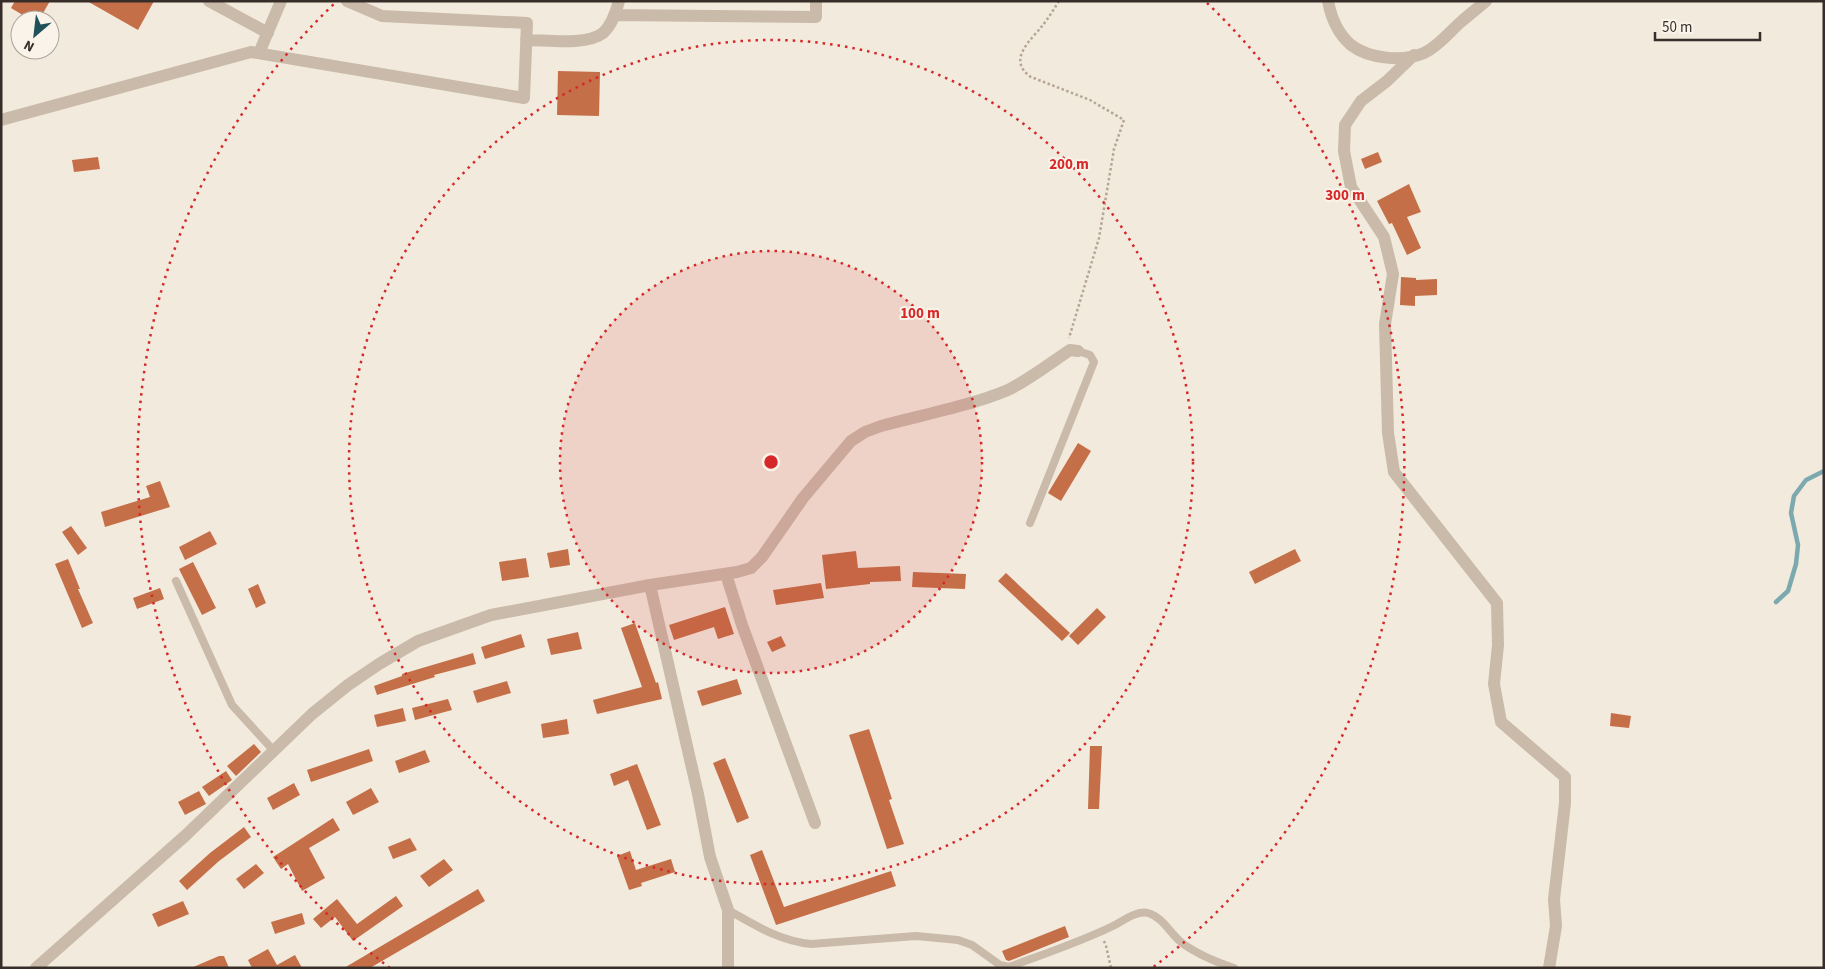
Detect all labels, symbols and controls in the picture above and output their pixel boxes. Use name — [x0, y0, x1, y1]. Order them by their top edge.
north arrow — [10, 10, 60, 60]
scale bar — [1655, 10, 1760, 42]
text: 50 m — [1662, 17, 1692, 38]
text: N — [21, 35, 38, 57]
text: 200 m — [1049, 154, 1089, 175]
text: 300 m — [1325, 185, 1365, 206]
text: 100 m — [900, 303, 940, 324]
centre of rings — [762, 453, 780, 471]

